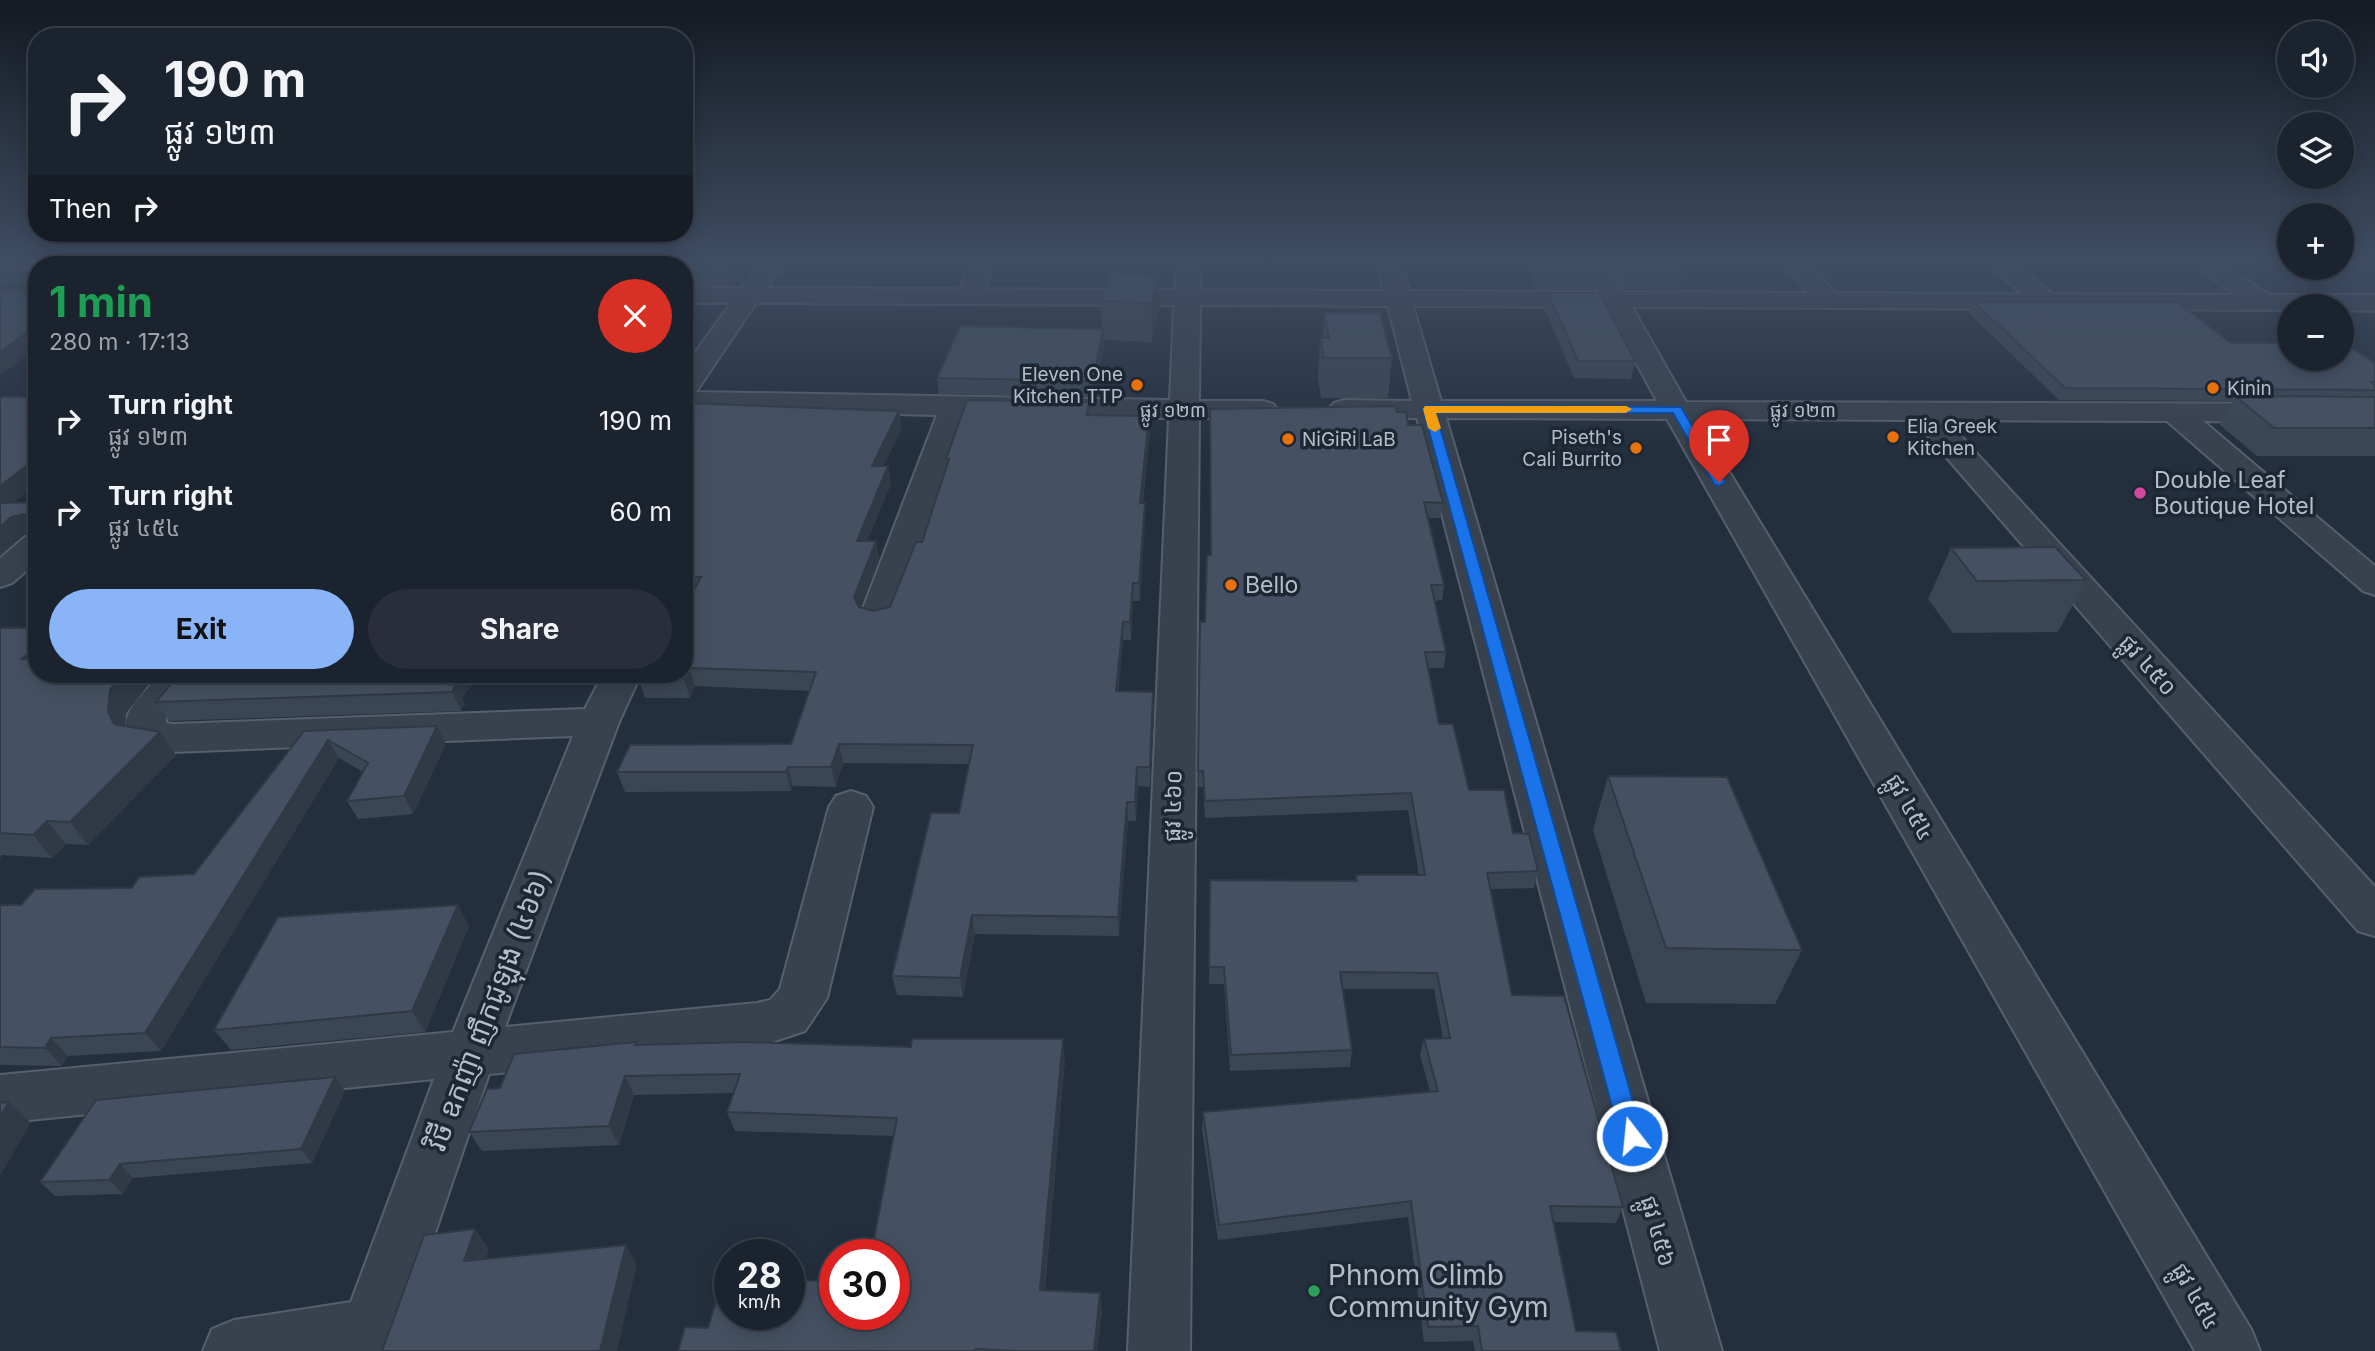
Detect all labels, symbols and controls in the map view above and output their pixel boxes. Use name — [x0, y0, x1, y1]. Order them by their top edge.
map controls — [2277, 21, 2354, 371]
button: sound — [2277, 21, 2354, 98]
text: 190 m — [164, 50, 306, 109]
icon: right — [49, 56, 140, 147]
button: layers — [2277, 112, 2354, 189]
text: ផ្លូវ ១២៣ — [164, 113, 276, 152]
icon: right — [126, 189, 164, 227]
text: Then — [49, 193, 112, 224]
button: + — [2277, 203, 2354, 280]
text: 1 min — [49, 276, 153, 327]
button: close — [598, 279, 672, 353]
button: − — [2277, 294, 2354, 371]
text: 280 m · 17:13 — [49, 328, 190, 356]
place label: Eleven One Kitchen TTP — [1013, 363, 1123, 408]
marker: Eleven One Kitchen TTP — [1129, 377, 1145, 393]
place label: Kinin — [2227, 377, 2272, 400]
marker: Kinin — [2205, 380, 2221, 396]
text: Turn right — [108, 389, 233, 420]
street label: ផ្លូវ ១២៣ — [1140, 399, 1206, 428]
street label: ផ្លូវ ១២៣ — [1770, 399, 1836, 428]
icon: right — [49, 402, 87, 440]
text: 190 m — [599, 405, 672, 436]
pin — [1689, 410, 1749, 482]
place label: Elia Greek Kitchen — [1907, 415, 1998, 460]
icon: arrive — [1700, 421, 1738, 459]
text: ផ្លូវ ១២៣ — [108, 423, 188, 451]
place label: Piseth's Cali Burrito — [1522, 426, 1622, 471]
place label: NiGiRi LaB — [1302, 428, 1396, 451]
marker: Elia Greek Kitchen — [1885, 429, 1901, 445]
marker: NiGiRi LaB — [1280, 431, 1296, 447]
marker: Piseth's Cali Burrito — [1628, 440, 1644, 456]
place label: Double Leaf Boutique Hotel — [2154, 466, 2314, 520]
text: Turn right — [108, 480, 233, 511]
marker: Double Leaf Boutique Hotel — [2132, 485, 2148, 501]
icon: right — [49, 493, 87, 531]
text: 60 m — [609, 496, 672, 527]
text: ផ្លូវ ៤៥៤ — [108, 514, 180, 542]
place label: Bello — [1245, 571, 1298, 599]
marker: Bello — [1223, 577, 1239, 593]
button: Exit — [49, 589, 354, 669]
button: Share — [368, 589, 672, 669]
street label: ផ្លូវ ៤៥០ — [2108, 629, 2183, 706]
street label: ផ្លូវ ៤៥៤ — [1873, 769, 1940, 849]
street label: ផ្លូវ ៤៦០ — [1158, 770, 1195, 843]
street label: វិថី ឧកញ៉ា ញឹកជូឡុង (៤៦៦) — [418, 864, 565, 1158]
position arrow — [1595, 1099, 1669, 1173]
street label: ផ្លូវ ៤៥៦ — [1627, 1192, 1681, 1272]
speed limit sign: 30 — [819, 1239, 910, 1330]
text: 28 — [737, 1254, 782, 1296]
place label: Phnom Climb Community Gym — [1328, 1258, 1549, 1324]
street label: ផ្លូវ ៤៥៤ — [2159, 1258, 2226, 1338]
marker: Phnom Climb Community Gym — [1306, 1283, 1322, 1299]
text: km/h — [738, 1291, 781, 1312]

